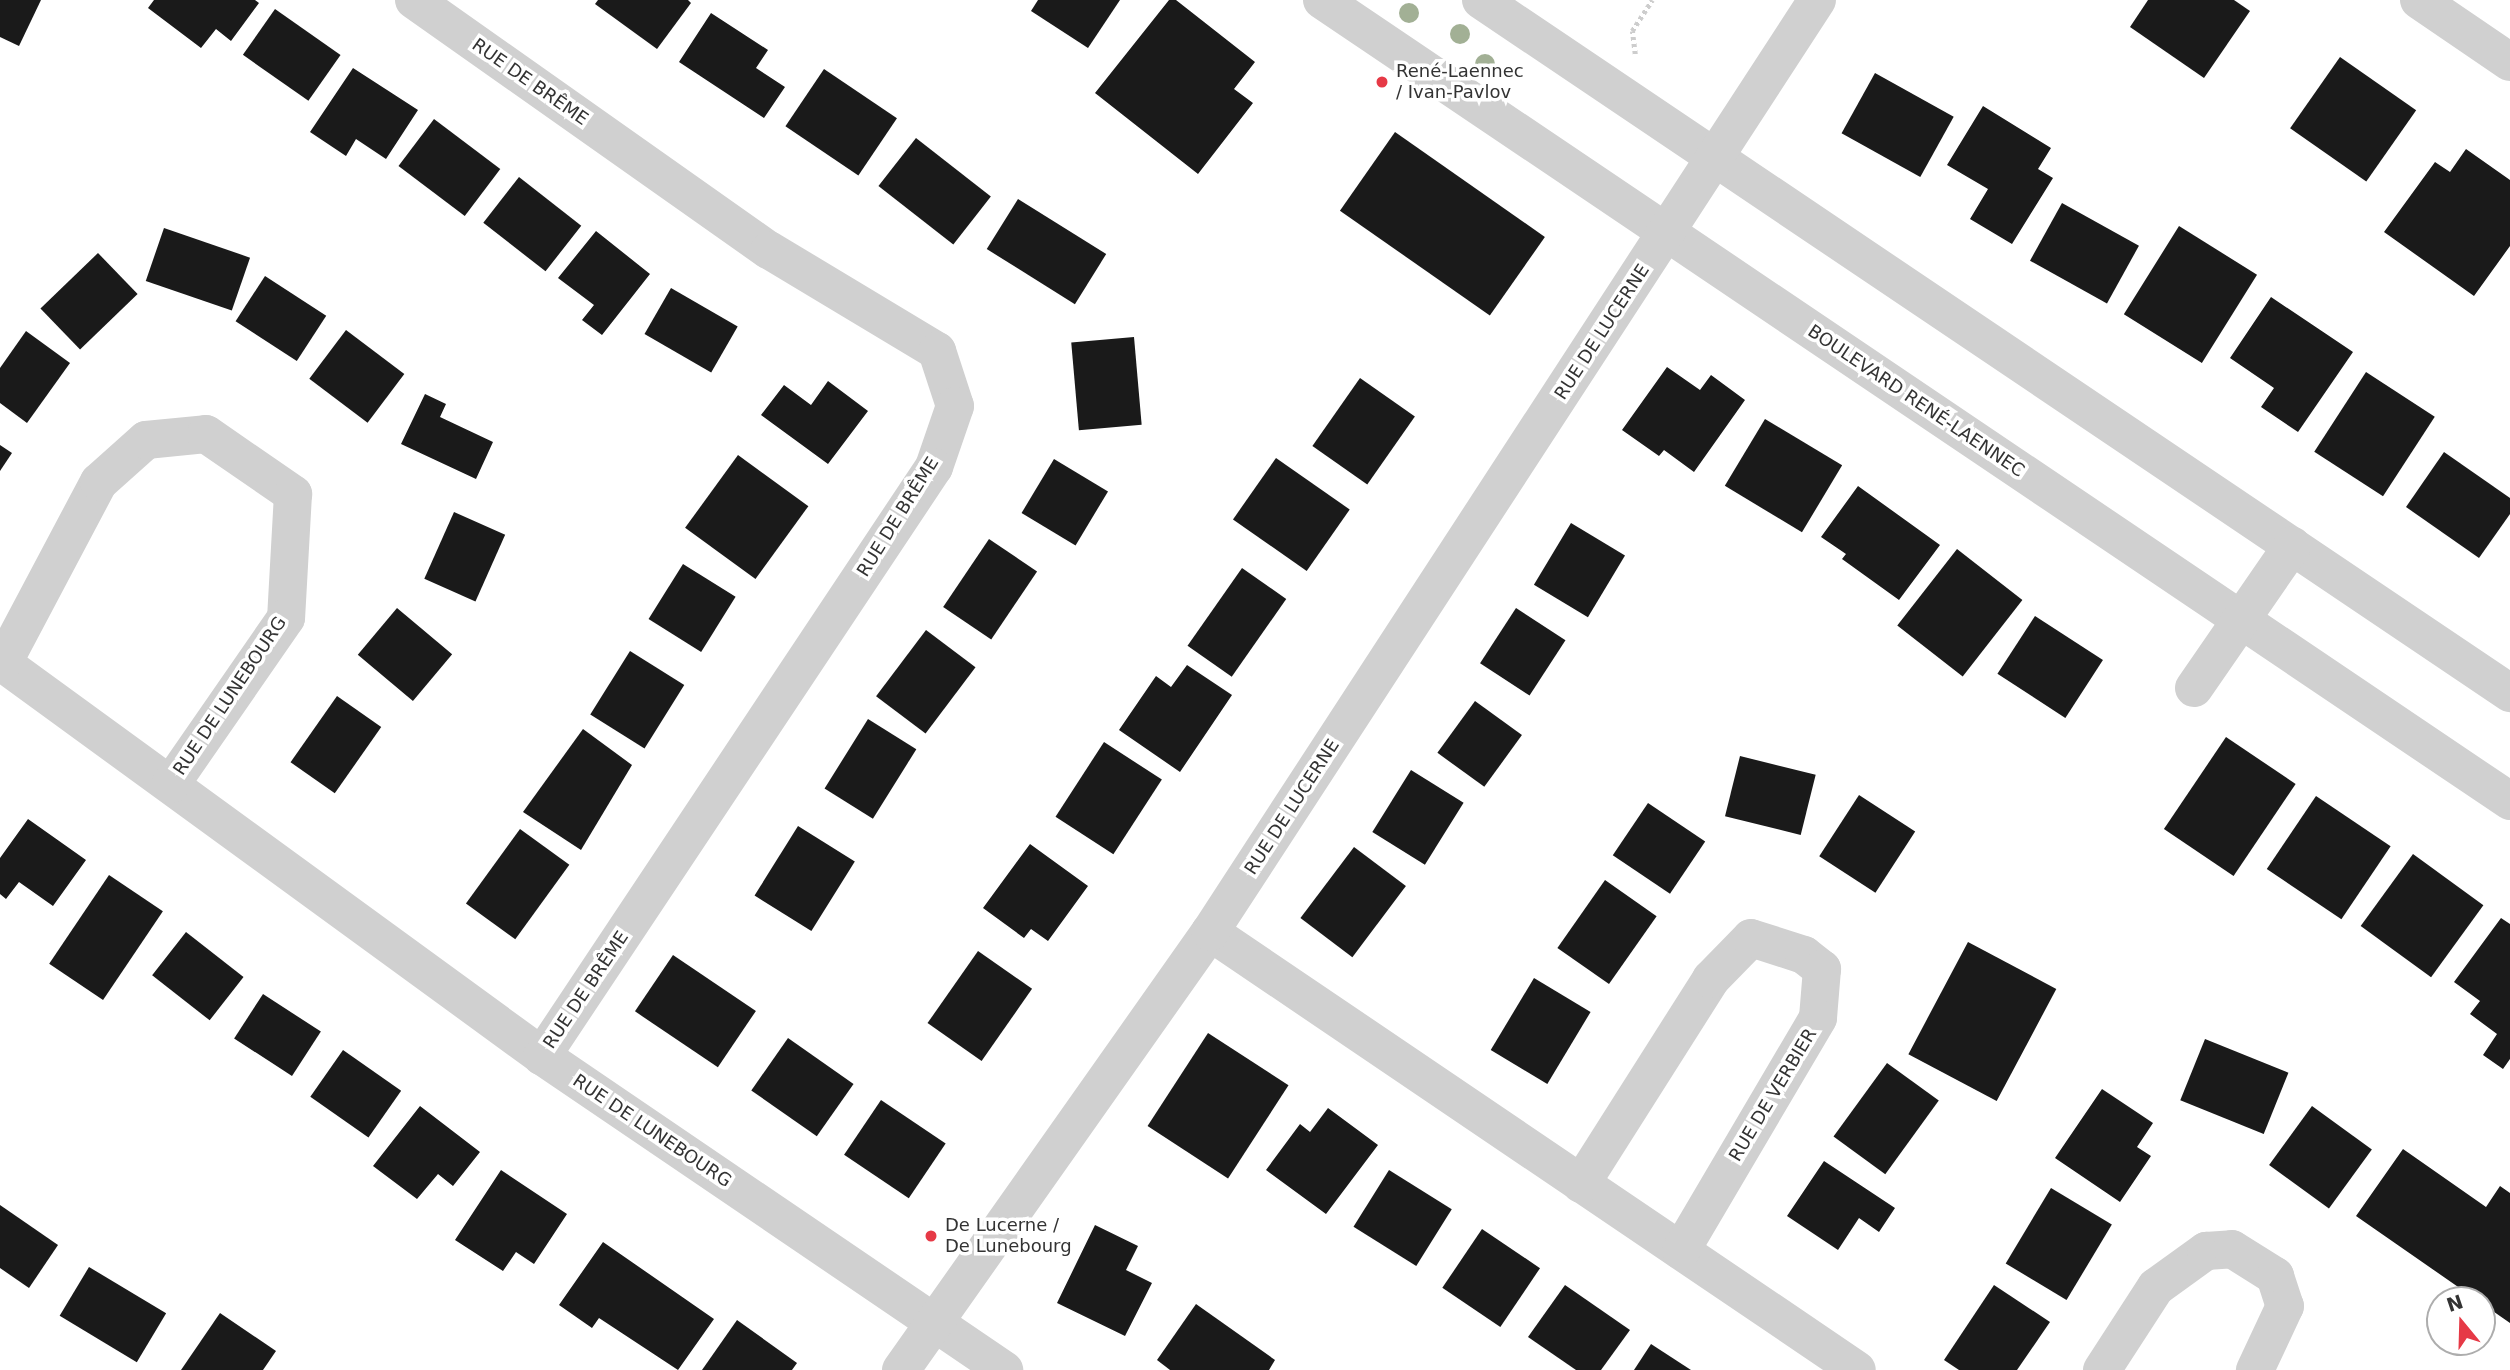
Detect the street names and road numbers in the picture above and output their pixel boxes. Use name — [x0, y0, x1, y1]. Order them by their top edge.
street label: RUE DE BRÊME — [468, 34, 592, 130]
street label: RUE DE LUCERNE — [1550, 260, 1654, 404]
street label: BOULEVARD RENÉ-LAENNEC — [1804, 320, 2028, 482]
street label: RUE DE BRÊME — [853, 453, 943, 581]
street label: RUE DE LUNEBOURG — [169, 613, 291, 779]
street label: RUE DE LUCERNE — [1240, 735, 1344, 879]
street label: RUE DE BRÊME — [539, 927, 633, 1053]
street label: RUE DE VERBIER — [1725, 1025, 1821, 1165]
street label: RUE DE LUNEBOURG — [569, 1070, 735, 1192]

